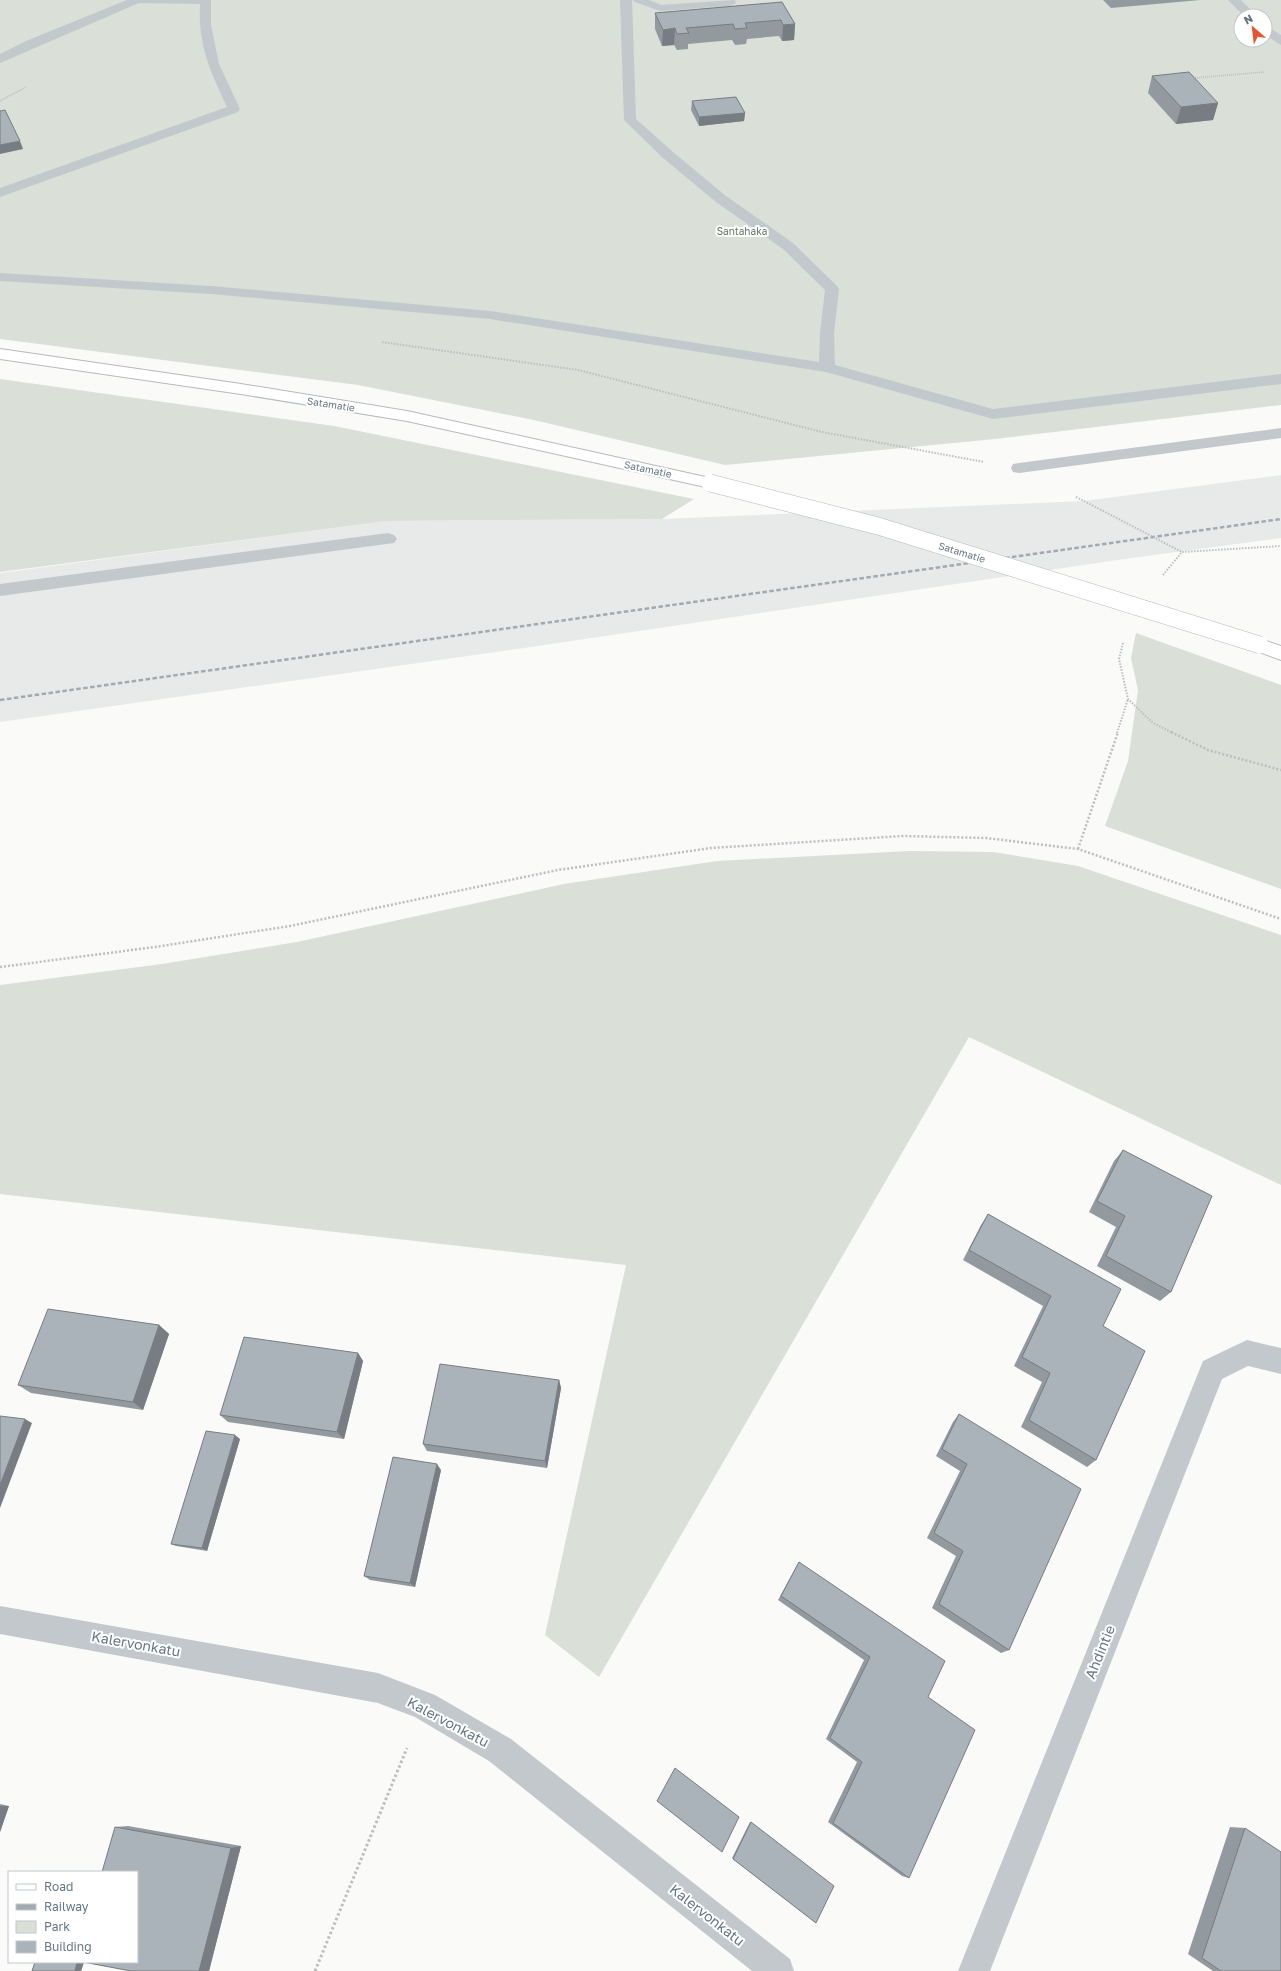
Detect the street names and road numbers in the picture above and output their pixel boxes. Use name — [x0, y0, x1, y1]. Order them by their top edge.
street label: Satamatie — [306, 394, 356, 414]
street label: Satamatie — [623, 458, 673, 480]
street label: Satamatie — [937, 539, 987, 565]
street label: Ahdintie — [1081, 1623, 1118, 1681]
street label: Kalervonkatu — [90, 1627, 182, 1660]
street label: Kalervonkatu — [405, 1693, 492, 1750]
street label: Kalervonkatu — [667, 1880, 748, 1949]

